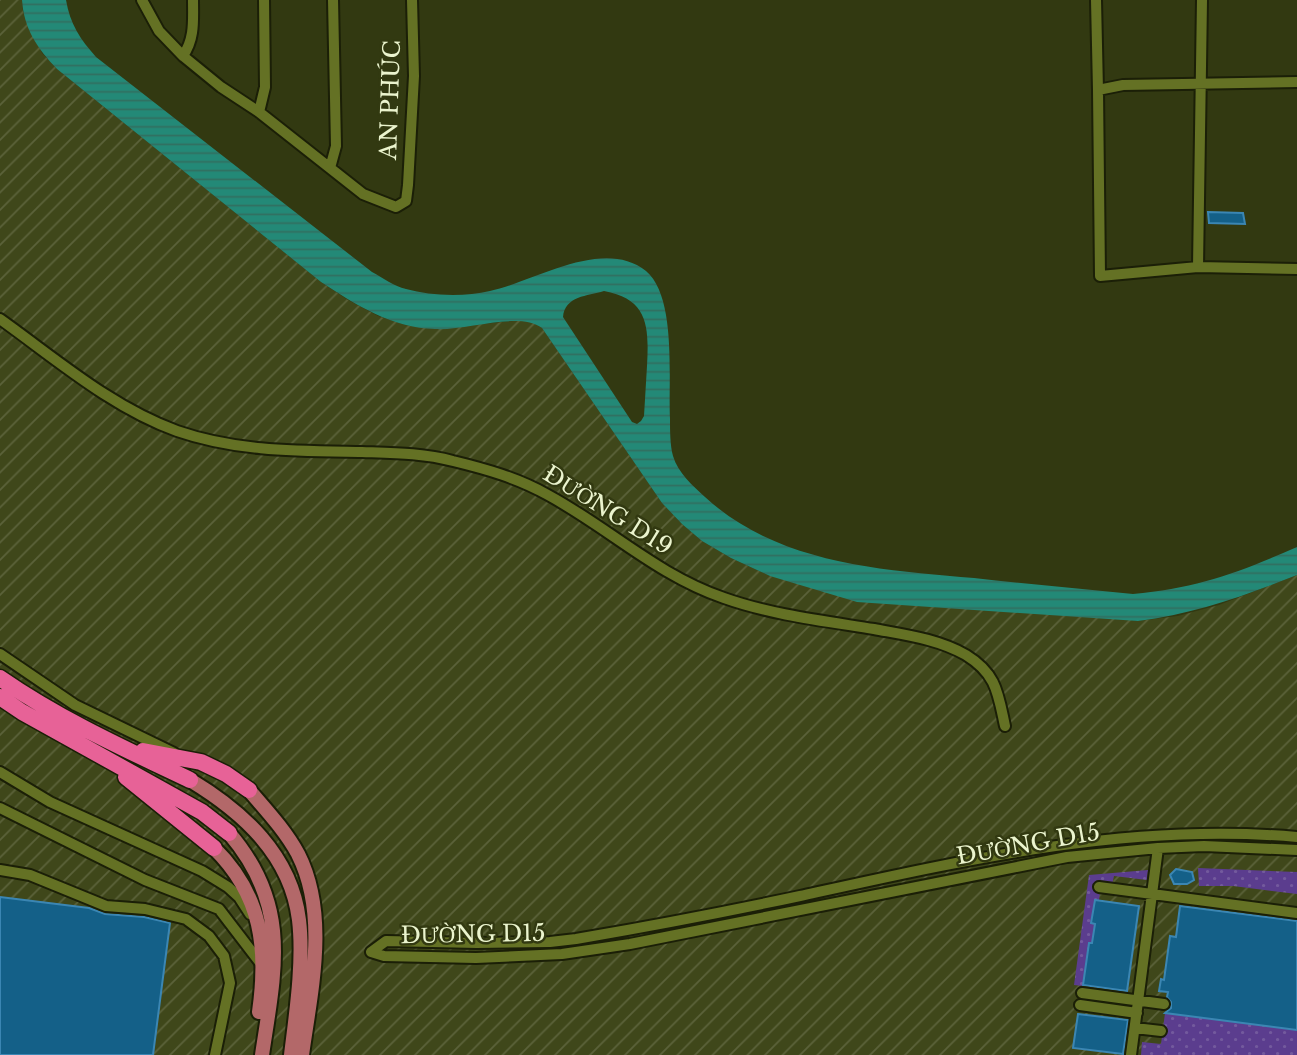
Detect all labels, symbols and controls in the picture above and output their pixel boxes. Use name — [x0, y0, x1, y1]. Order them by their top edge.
street label: AN PHÚC — [372, 39, 406, 162]
street label: ĐƯỜNG D19 — [538, 459, 678, 561]
street label: ĐƯỜNG D15 — [954, 818, 1102, 870]
street label: ĐƯỜNG D15 — [400, 919, 546, 949]

